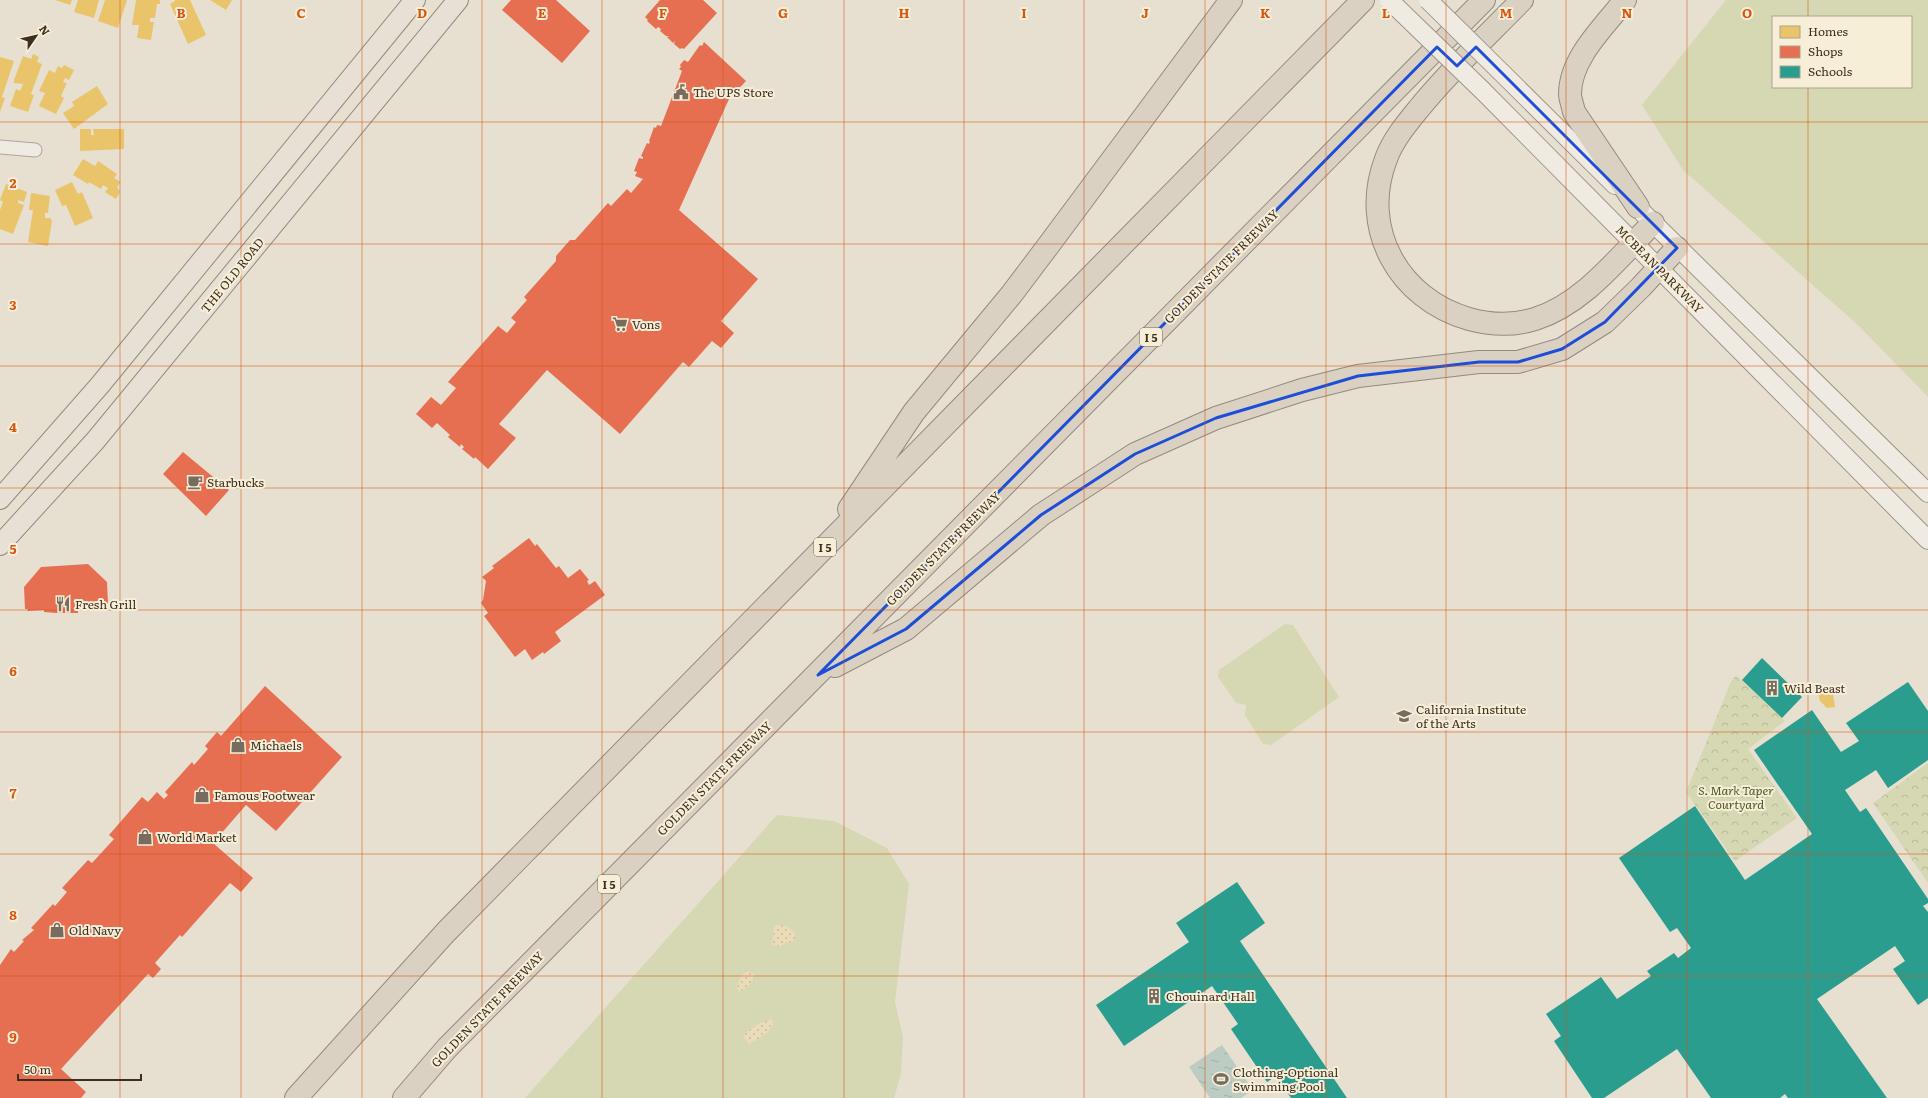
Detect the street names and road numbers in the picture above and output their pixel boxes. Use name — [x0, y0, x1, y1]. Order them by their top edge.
street label: GOLDEN STATE FREEWAY — [1160, 204, 1283, 327]
street label: MCBEAN PARKWAY — [1612, 221, 1708, 317]
street label: THE OLD ROAD — [196, 234, 268, 316]
road number: I 5 — [1140, 328, 1162, 346]
street label: GOLDEN STATE FREEWAY — [882, 486, 1005, 609]
road number: I 5 — [814, 538, 836, 556]
street label: GOLDEN STATE FREEWAY — [653, 716, 776, 839]
road number: I 5 — [598, 875, 620, 893]
street label: GOLDEN STATE FREEWAY — [427, 947, 548, 1071]

